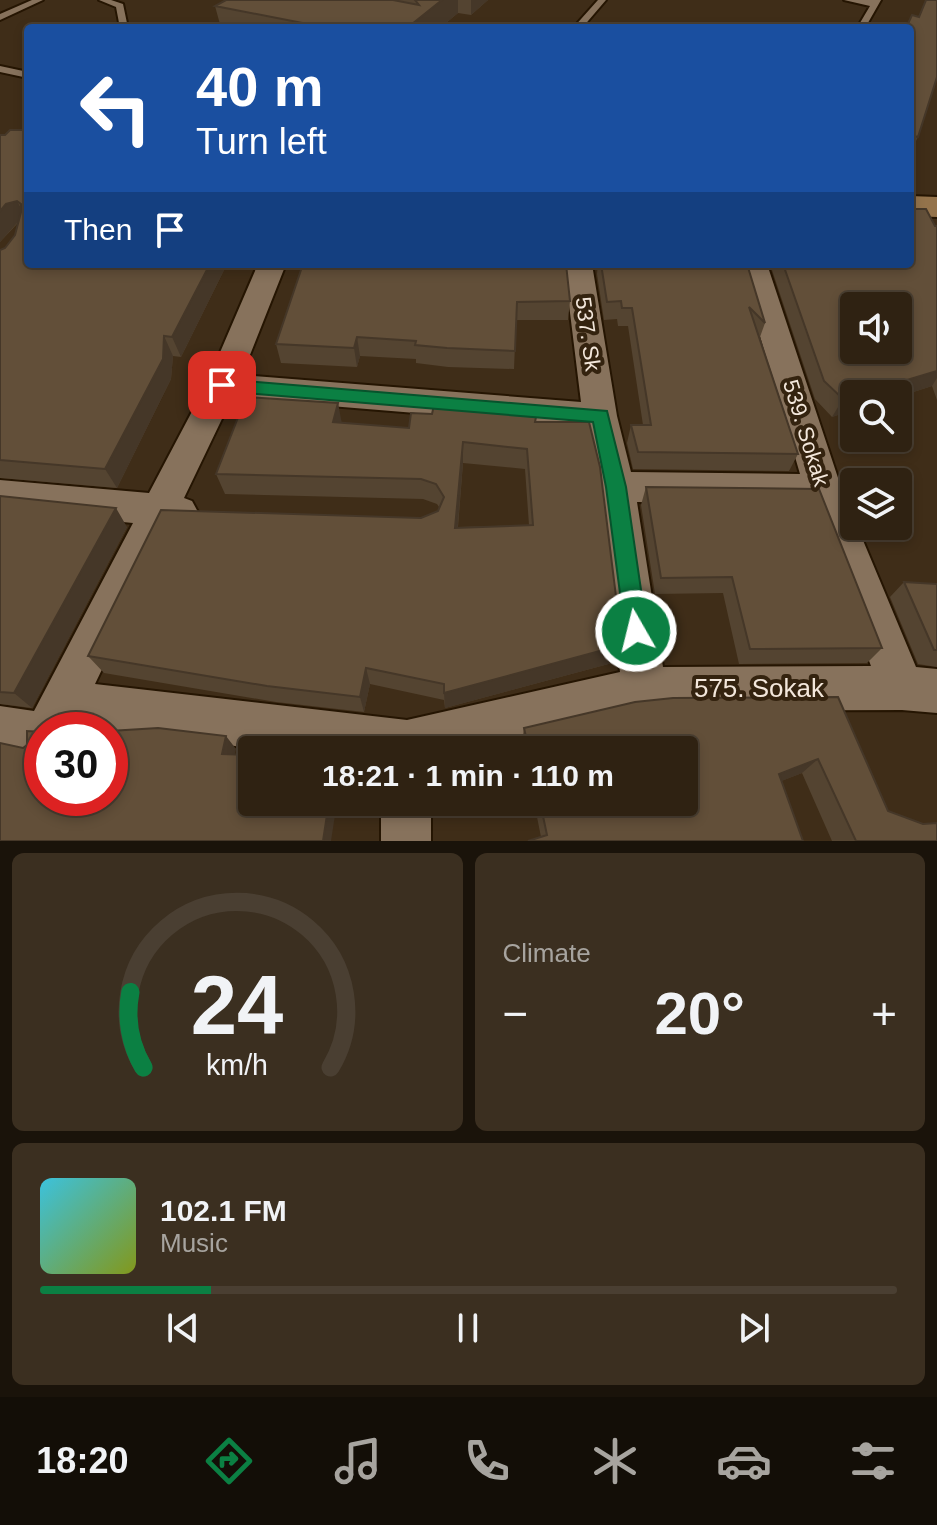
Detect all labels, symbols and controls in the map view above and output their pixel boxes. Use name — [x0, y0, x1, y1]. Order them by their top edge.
text: 40 m — [196, 55, 324, 118]
icon: left — [64, 56, 168, 160]
text: Turn left — [196, 121, 327, 162]
icon: arrive — [148, 208, 192, 252]
text: Then — [64, 213, 132, 246]
map controls — [840, 292, 912, 540]
button: sound — [840, 292, 912, 364]
street label: 537. Sk — [570, 295, 606, 374]
pin — [188, 351, 256, 419]
icon: arrive — [200, 363, 244, 407]
street label: 539. Sokak — [778, 377, 834, 490]
button: search — [840, 380, 912, 452]
button: layers — [840, 468, 912, 540]
position arrow — [594, 589, 678, 673]
street label: 575. Sokak — [694, 673, 825, 703]
speed limit sign: 30 — [24, 712, 128, 816]
text: 18:21 · 1 min · 110 m — [322, 759, 614, 792]
text: Climate — [503, 938, 591, 968]
text: 24 — [191, 959, 284, 1052]
text: 20° — [654, 980, 745, 1047]
text: − — [503, 989, 528, 1038]
text: + — [871, 989, 897, 1038]
text: km/h — [206, 1049, 268, 1081]
text: 102.1 FM — [160, 1194, 287, 1227]
text: Music — [160, 1228, 228, 1258]
icon: previous — [161, 1306, 205, 1350]
icon: pause — [446, 1306, 490, 1350]
icon: next — [732, 1306, 776, 1350]
icon: directions — [201, 1433, 257, 1489]
icon: music — [330, 1433, 386, 1489]
icon: phone — [459, 1433, 515, 1489]
icon: climate — [587, 1433, 643, 1489]
icon: car — [716, 1433, 772, 1489]
icon: filters — [845, 1433, 901, 1489]
text: 18:20 — [36, 1440, 128, 1481]

